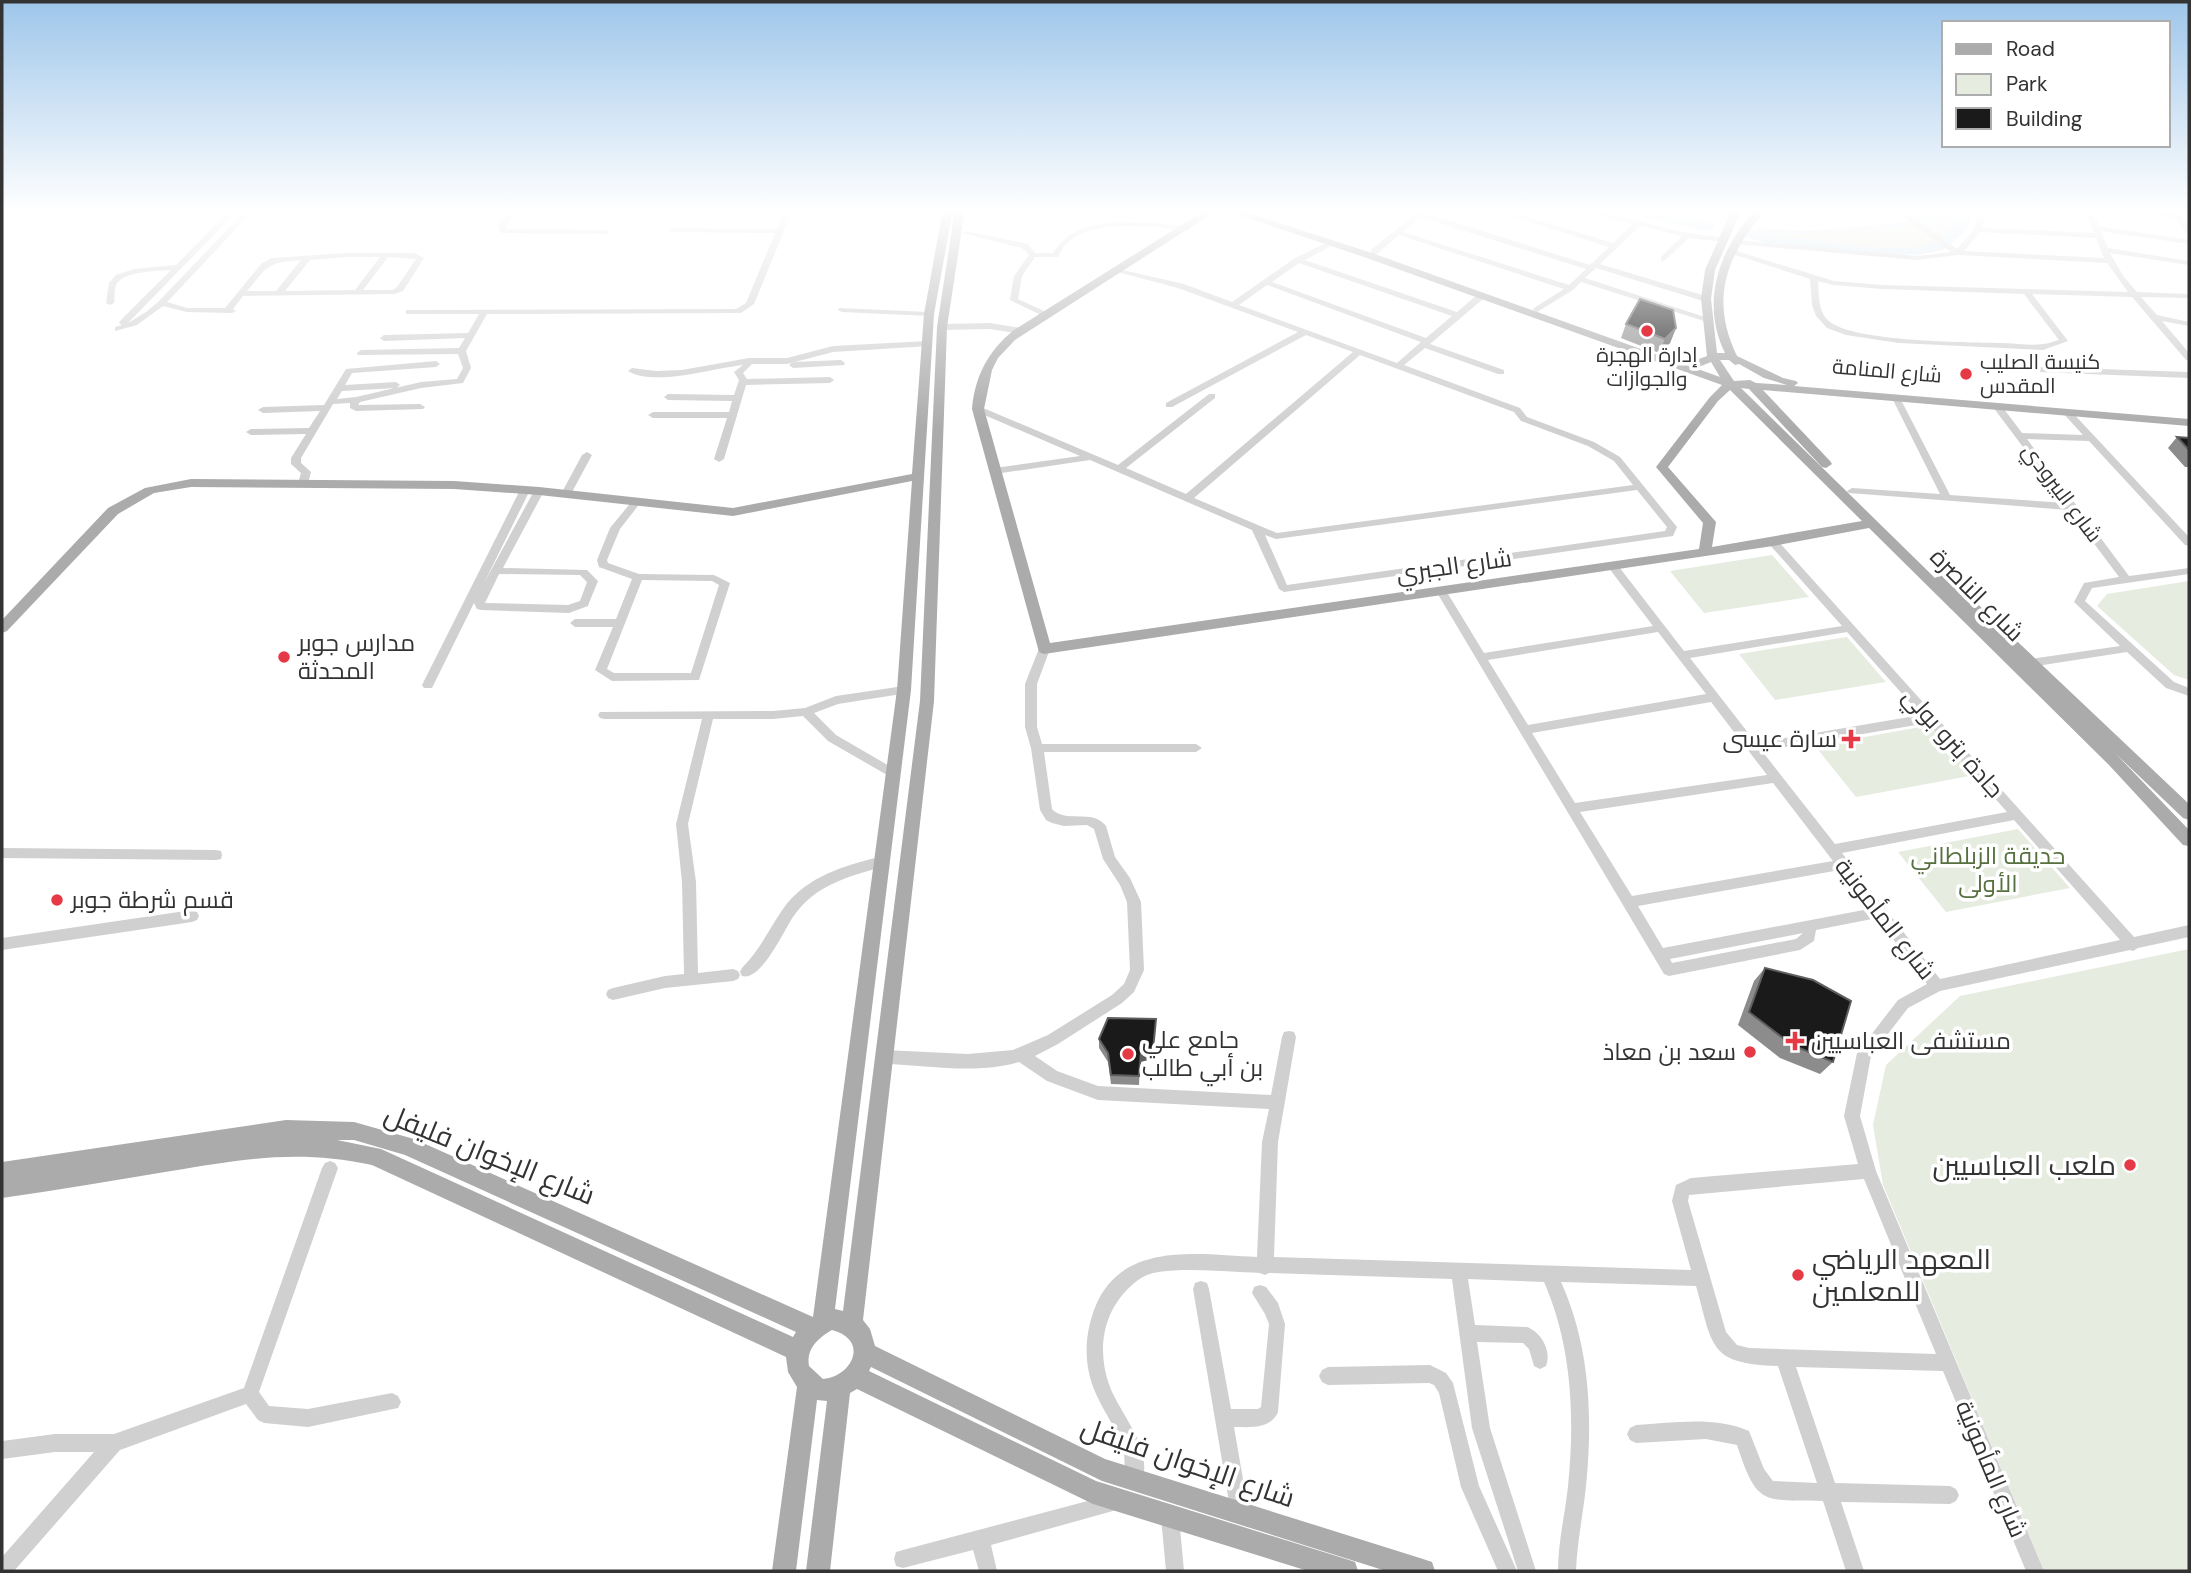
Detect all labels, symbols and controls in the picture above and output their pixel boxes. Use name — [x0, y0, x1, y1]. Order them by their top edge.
legend — [1942, 21, 2170, 147]
text: Road — [2006, 35, 2055, 63]
text: Park — [2006, 70, 2048, 98]
text: Building — [2006, 105, 2083, 133]
marker: إدارة الهجرة والجوازات — [1639, 323, 1655, 339]
place label: إدارة الهجرة والجوازات — [1596, 341, 1698, 393]
place label: كنيسة الصليب المقدس — [1980, 348, 2100, 400]
street label: شارع المنامة — [1831, 352, 1943, 390]
marker: كنيسة الصليب المقدس — [1958, 366, 1974, 382]
street label: شارع البيرودي — [2014, 438, 2108, 549]
street label: شارع الناصرة — [1923, 541, 2031, 649]
street label: شارع الجبري — [1394, 542, 1514, 592]
place label: مدارس جوبر المحدثة — [296, 627, 415, 686]
marker: مدارس جوبر المحدثة — [276, 649, 292, 665]
street label: جادة بترو بولي — [1893, 681, 2011, 807]
place label: سارة عيسى — [1723, 723, 1837, 754]
marker: سارة عيسى — [1843, 731, 1859, 747]
park label: حديقة الزبلطاني الأولى — [1911, 840, 2065, 899]
street label: شارع المأمونية — [1828, 852, 1942, 986]
place label: قسم شرطة جوبر — [69, 884, 234, 916]
marker: قسم شرطة جوبر — [49, 892, 65, 908]
place label: جامع علي بن أبي طالب — [1142, 1024, 1263, 1087]
place label: مستشفى العباسيين — [1811, 1025, 2011, 1056]
marker: مستشفى العباسيين — [1785, 1031, 1805, 1051]
place label: سعد بن معاذ — [1603, 1036, 1736, 1067]
marker: سعد بن معاذ — [1742, 1044, 1758, 1060]
marker: جامع علي بن أبي طالب — [1120, 1046, 1136, 1062]
street label: شارع الإخوان فليفل — [379, 1095, 601, 1214]
place label: ملعب العباسيين — [1933, 1147, 2116, 1184]
marker: ملعب العباسيين — [2122, 1157, 2138, 1173]
place label: المعهد الرياضي للمعلمين — [1812, 1241, 1991, 1310]
marker: المعهد الرياضي للمعلمين — [1790, 1267, 1806, 1283]
street label: شارع المأمونية — [1948, 1396, 2034, 1542]
street label: شارع الإخوان فليفل — [1076, 1409, 1300, 1516]

